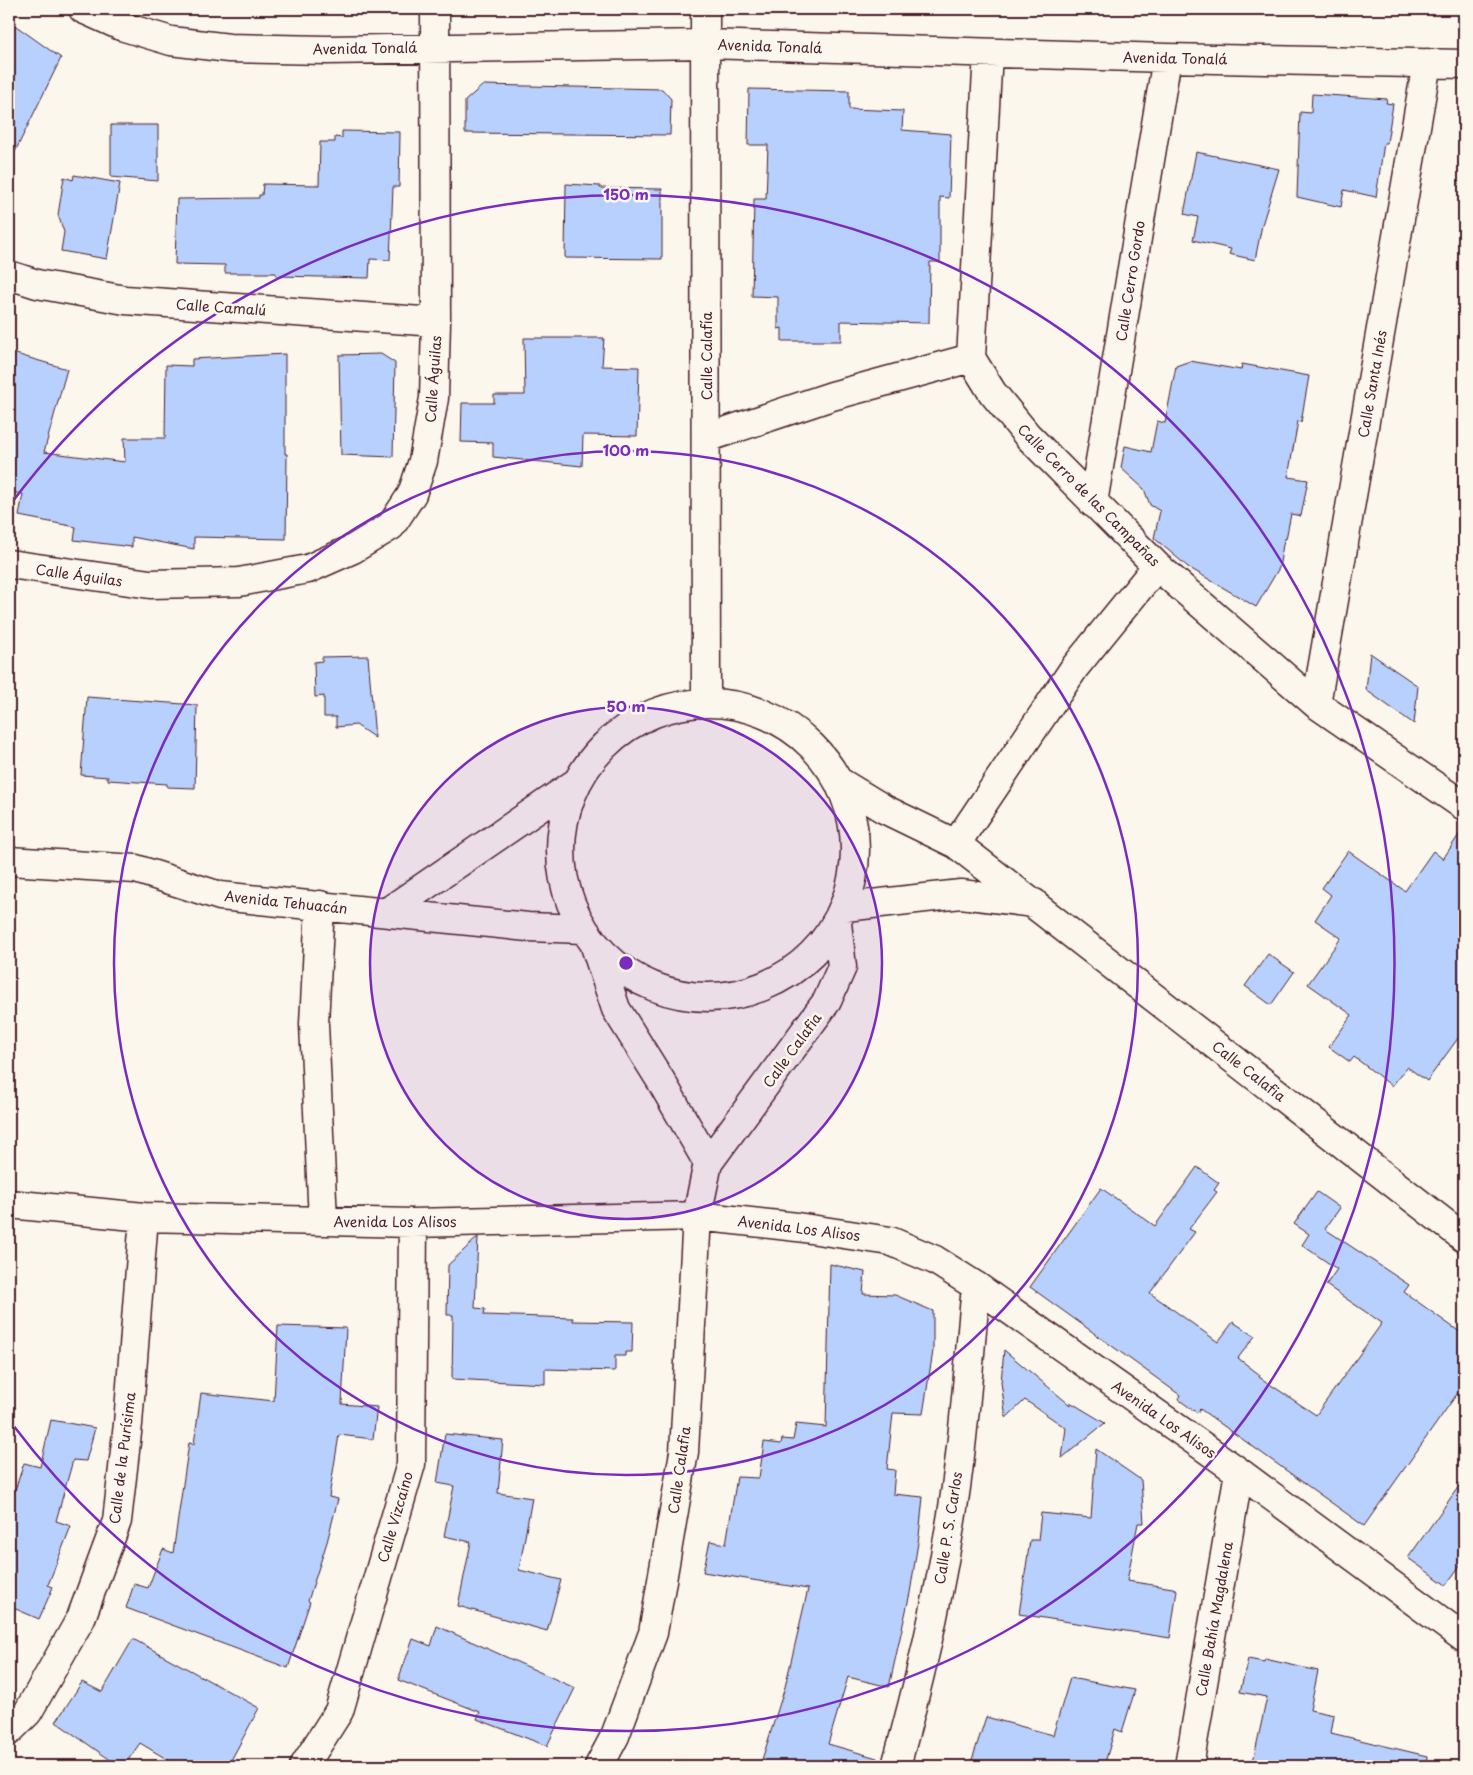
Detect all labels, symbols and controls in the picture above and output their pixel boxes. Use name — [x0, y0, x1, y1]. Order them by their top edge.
street label: Avenida Tonalá — [717, 34, 823, 58]
street label: Avenida Tonalá — [313, 37, 417, 59]
street label: Avenida Tonalá — [1123, 47, 1227, 69]
text: 150 m — [603, 182, 649, 205]
street label: Calle Cerro Gordo — [1110, 219, 1150, 343]
street label: Calle Camalú — [175, 293, 267, 321]
street label: Calle Calafía — [696, 311, 717, 400]
street label: Calle Santa Inés — [1352, 329, 1392, 439]
street label: Calle Águilas — [419, 335, 447, 423]
street label: Calle Cerro de las Campañas — [1013, 419, 1165, 571]
text: 100 m — [603, 438, 649, 461]
street label: Calle Águilas — [34, 559, 124, 591]
text: 50 m — [607, 694, 645, 717]
street label: Avenida Tehuacán — [224, 885, 348, 919]
centre of rings — [617, 954, 635, 972]
street label: Calle Calafia — [758, 1008, 827, 1092]
street label: Calle Calafia — [1208, 1036, 1291, 1107]
street label: Avenida Los Alisos — [737, 1210, 861, 1246]
street label: Avenida Los Alisos — [333, 1211, 457, 1232]
street label: Avenida Los Alisos — [1108, 1375, 1220, 1463]
street label: Calle de la Purísima — [103, 1391, 141, 1525]
street label: Calle Calafia — [662, 1424, 696, 1515]
street label: Calle Vizcaíno — [372, 1469, 418, 1565]
street label: Calle P. S. Carlos — [929, 1470, 967, 1586]
street label: Calle Bahía Magdalena — [1190, 1540, 1238, 1698]

